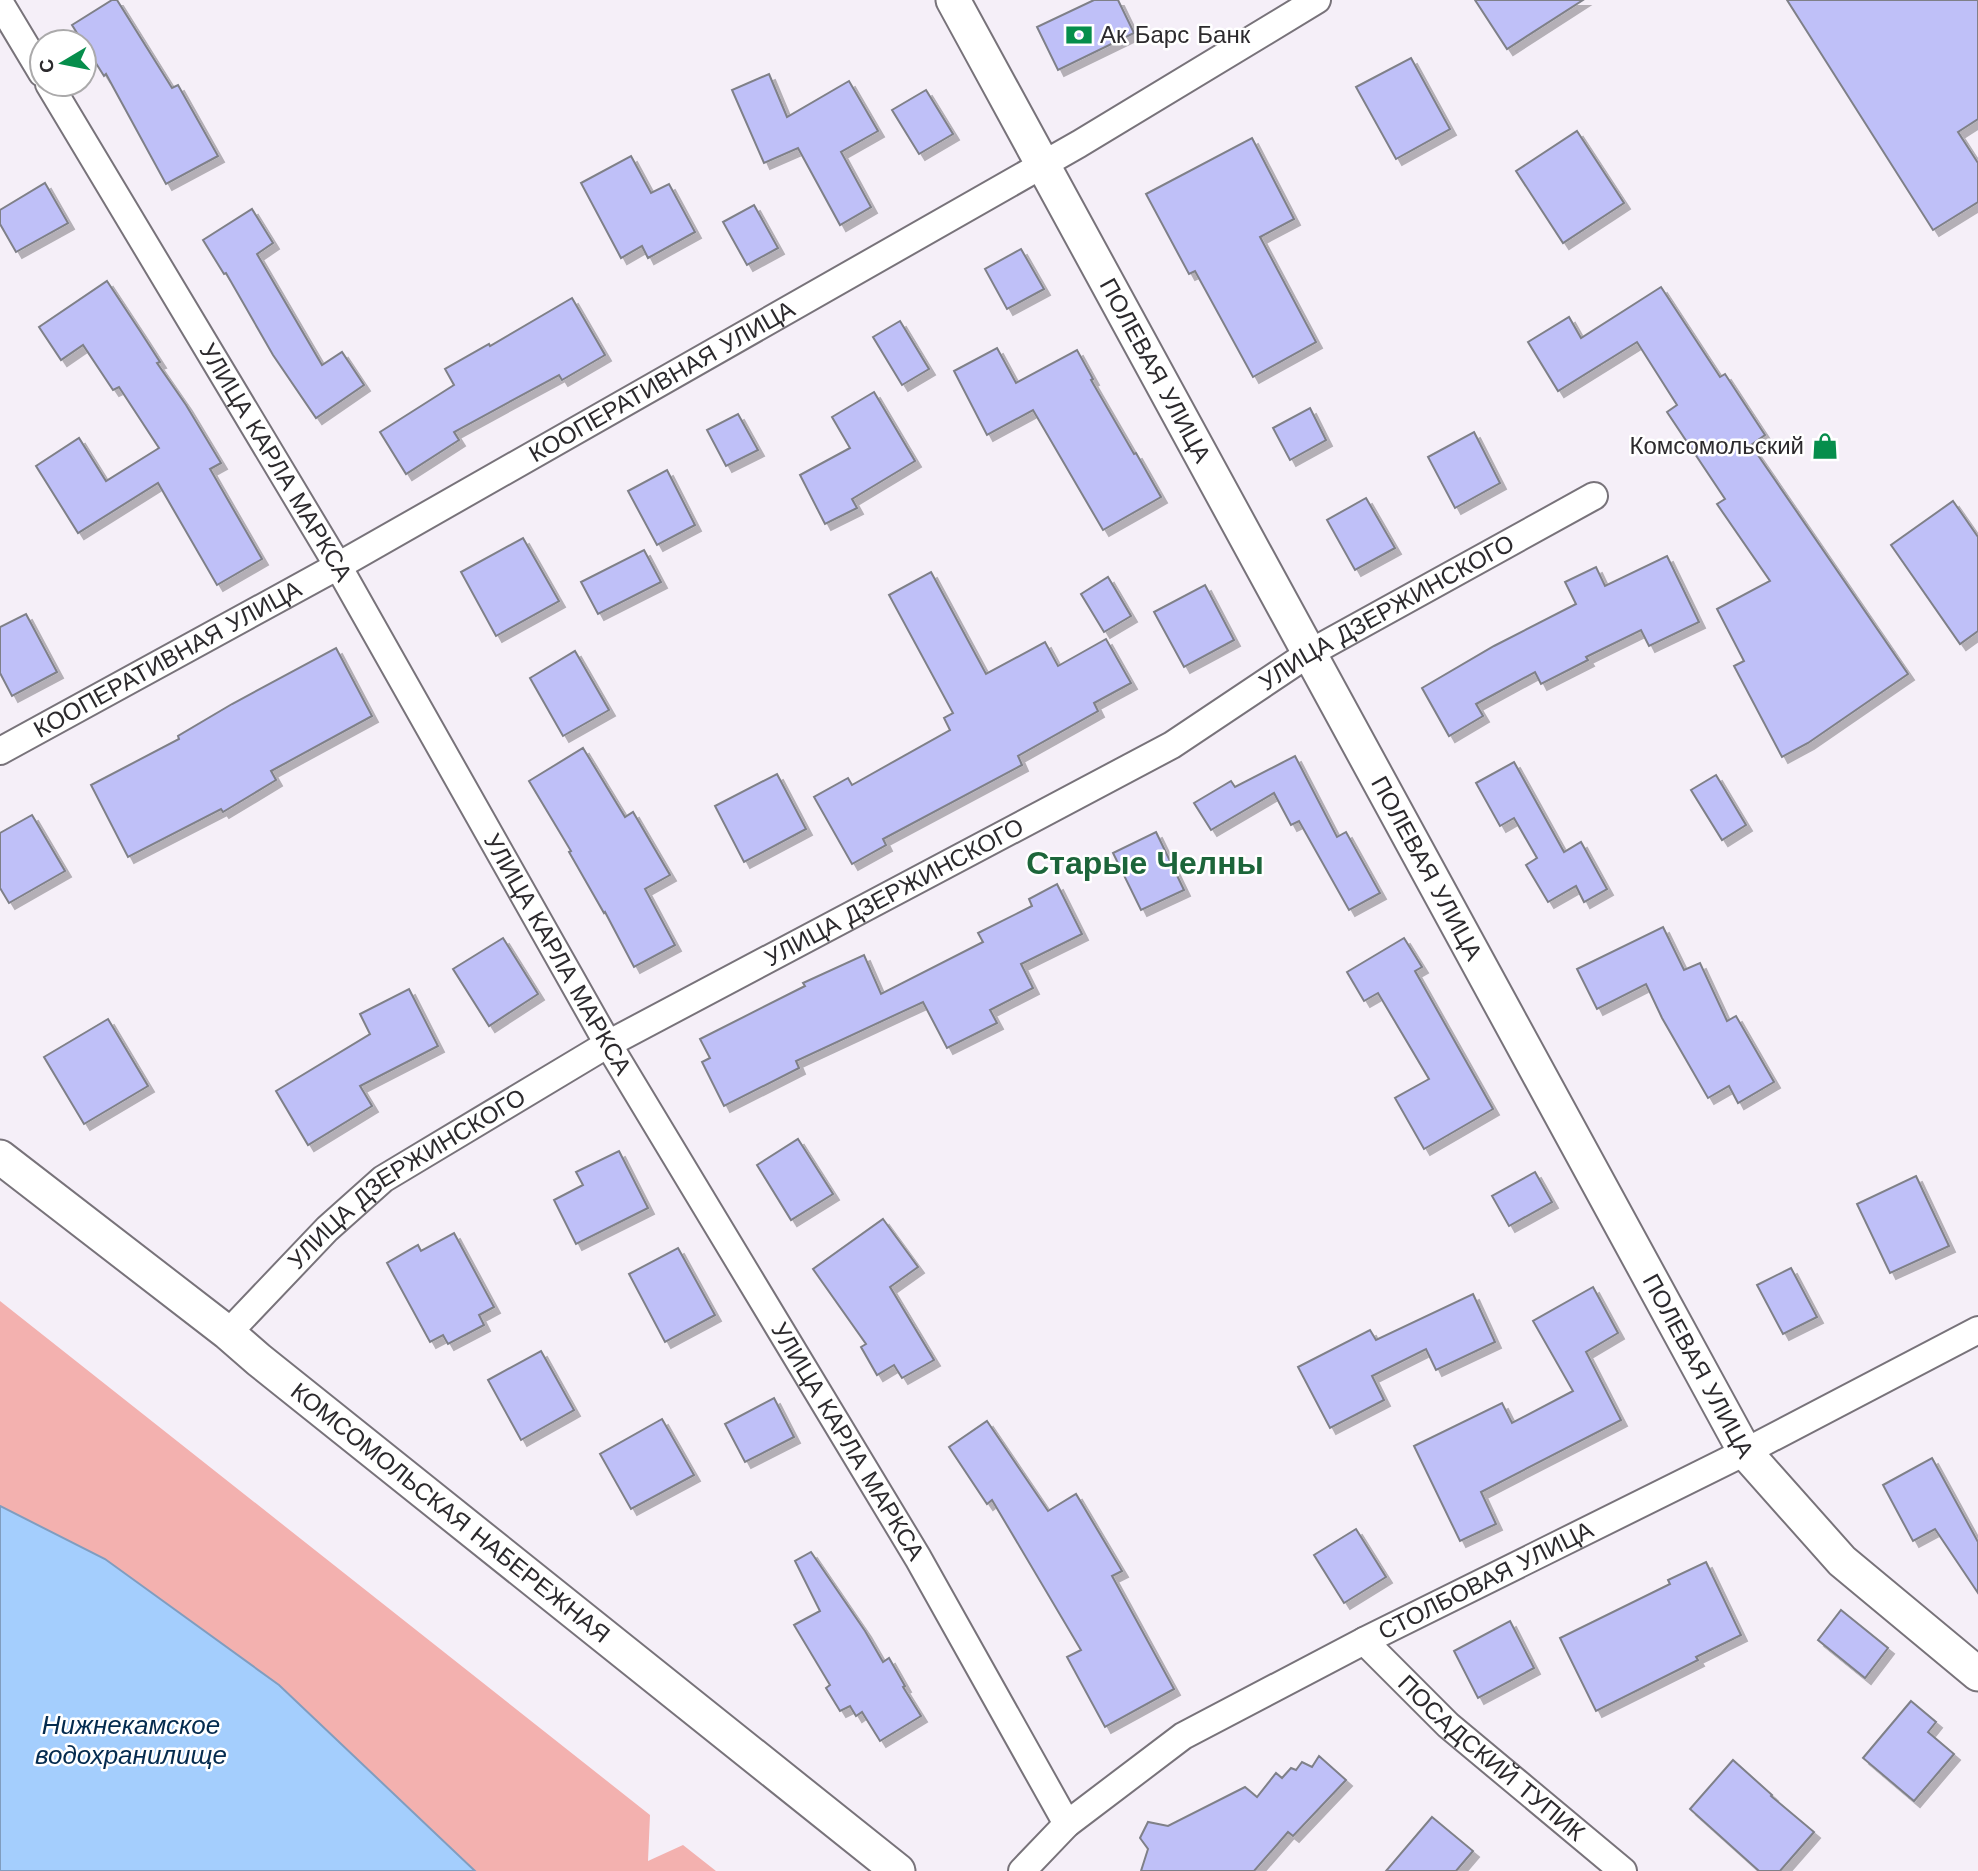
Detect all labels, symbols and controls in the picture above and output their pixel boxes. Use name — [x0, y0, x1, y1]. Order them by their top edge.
bank icon: Ак Барс Банк — [1064, 20, 1094, 50]
place label: Ак Барс Банк — [1100, 21, 1251, 49]
north arrow — [28, 28, 98, 98]
text: С — [34, 57, 59, 75]
street label: ПОЛЕВАЯ УЛИЦА — [1094, 274, 1217, 467]
street label: КООПЕРАТИВНАЯ УЛИЦА — [524, 295, 800, 468]
street label: УЛИЦА КАРЛА МАРКСА — [194, 338, 358, 586]
shop icon: Комсомольский — [1810, 431, 1840, 461]
place label: Комсомольский — [1629, 432, 1804, 460]
street label: УЛИЦА ДЗЕРЖИНСКОГО — [1254, 529, 1519, 696]
street label: КООПЕРАТИВНАЯ УЛИЦА — [29, 575, 306, 744]
street label: ПОЛЕВАЯ УЛИЦА — [1365, 771, 1488, 965]
street label: УЛИЦА ДЗЕРЖИНСКОГО — [760, 812, 1028, 972]
street label: УЛИЦА КАРЛА МАРКСА — [478, 829, 637, 1080]
district label: Старые Челны — [1026, 844, 1264, 882]
street label: УЛИЦА ДЗЕРЖИНСКОГО — [282, 1083, 531, 1275]
street label: ПОЛЕВАЯ УЛИЦА — [1637, 1269, 1760, 1463]
street label: УЛИЦА КАРЛА МАРКСА — [765, 1317, 930, 1565]
street label: КОМСОМОЛЬСКАЯ НАБЕРЕЖНАЯ — [285, 1377, 615, 1649]
street label: СТОЛБОВАЯ УЛИЦА — [1374, 1516, 1598, 1646]
street label: ПОСАДСКИЙ ТУПИК — [1392, 1669, 1590, 1847]
water label: Нижнекамское водохранилище — [35, 1710, 227, 1770]

